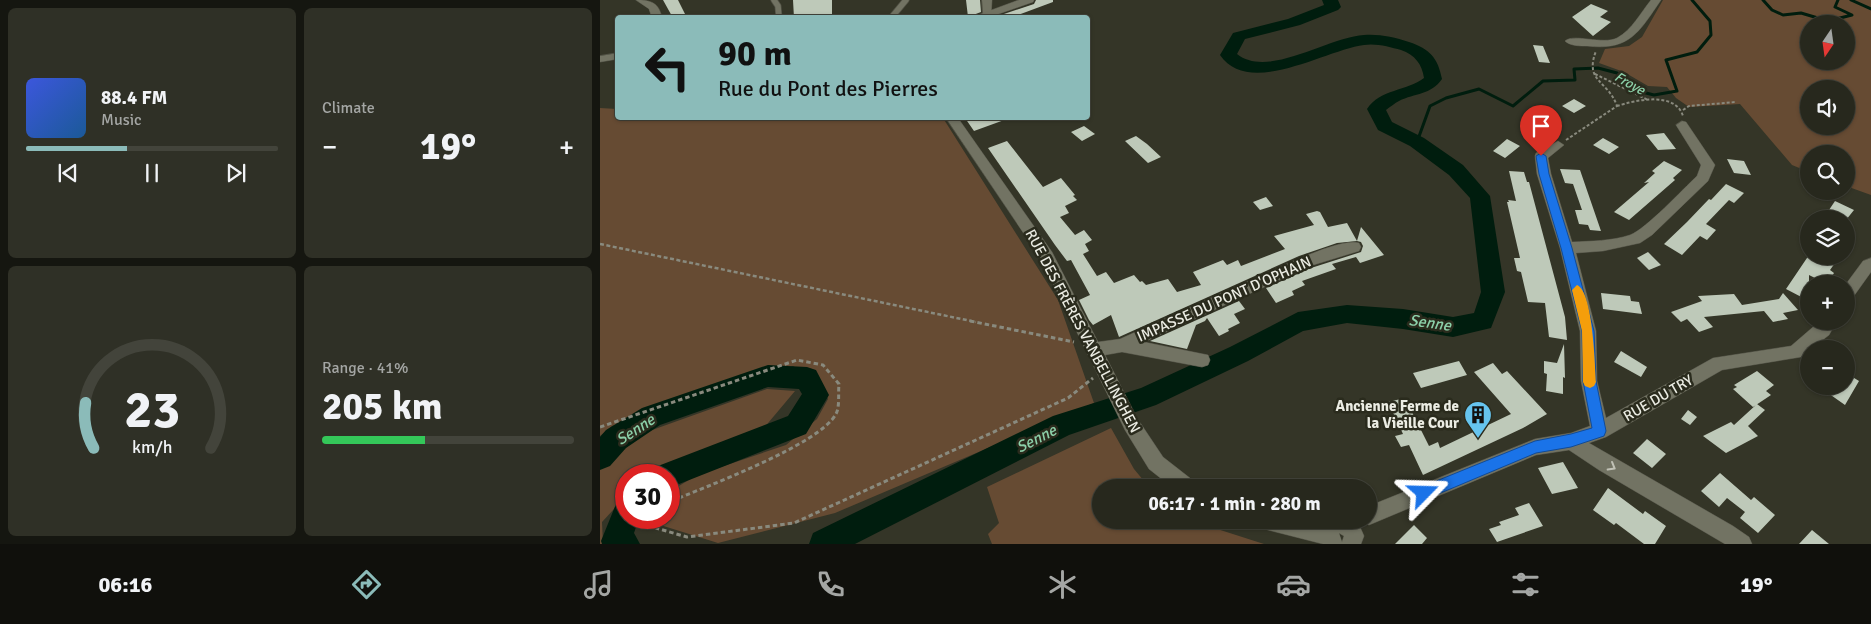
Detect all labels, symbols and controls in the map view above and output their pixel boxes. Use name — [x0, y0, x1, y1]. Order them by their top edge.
north arrow — [1800, 15, 1855, 70]
map controls — [1800, 15, 1855, 395]
text: 90 m — [718, 32, 792, 75]
icon: left — [635, 35, 700, 100]
water label: Froye — [1611, 68, 1649, 99]
text: Rue du Pont des Pierres — [718, 75, 938, 102]
button: sound — [1800, 80, 1855, 135]
text: 88.4 FM — [101, 86, 167, 110]
text: Climate — [322, 98, 375, 118]
pin — [1520, 105, 1562, 156]
text: Music — [101, 110, 142, 130]
icon: arrive — [1527, 112, 1555, 140]
text: 19° — [420, 123, 476, 170]
text: − — [322, 130, 337, 164]
text: + — [559, 130, 574, 164]
button: search — [1800, 145, 1855, 200]
icon: previous — [54, 159, 82, 187]
icon: pause — [138, 159, 166, 187]
icon: next — [222, 159, 250, 187]
button: layers — [1800, 210, 1855, 265]
street label: RUE DES FRÈRES VANBELLINGHEN — [1022, 226, 1145, 436]
street label: IMPASSE DU PONT D'OPHAIN — [1134, 252, 1314, 346]
button: + — [1800, 275, 1855, 330]
water label: Senne — [1407, 310, 1453, 336]
button: − — [1800, 340, 1855, 395]
text: Range · 41% — [322, 358, 408, 378]
street label: RUE DU TRY — [1620, 371, 1696, 425]
text: 23 — [124, 378, 180, 442]
text: 205 km — [322, 383, 443, 430]
place label: Ancienne Ferme de la Vieille Cour — [1336, 397, 1459, 432]
building icon: Ancienne Ferme de la Vieille Cour — [1463, 400, 1493, 439]
water label: Senne — [612, 409, 660, 450]
water label: Senne — [1013, 420, 1061, 457]
text: km/h — [132, 436, 172, 458]
one-way arrow — [1607, 461, 1616, 471]
speed limit sign: 30 — [615, 464, 680, 529]
position arrow — [1397, 466, 1449, 518]
text: 06:17 · 1 min · 280 m — [1148, 492, 1321, 516]
icon: directions — [349, 567, 384, 602]
icon: music — [581, 567, 616, 602]
icon: phone — [813, 567, 848, 602]
icon: climate — [1045, 567, 1080, 602]
icon: car — [1276, 567, 1311, 602]
icon: filters — [1508, 567, 1543, 602]
text: 06:16 — [98, 571, 152, 598]
text: 19° — [1740, 571, 1773, 598]

